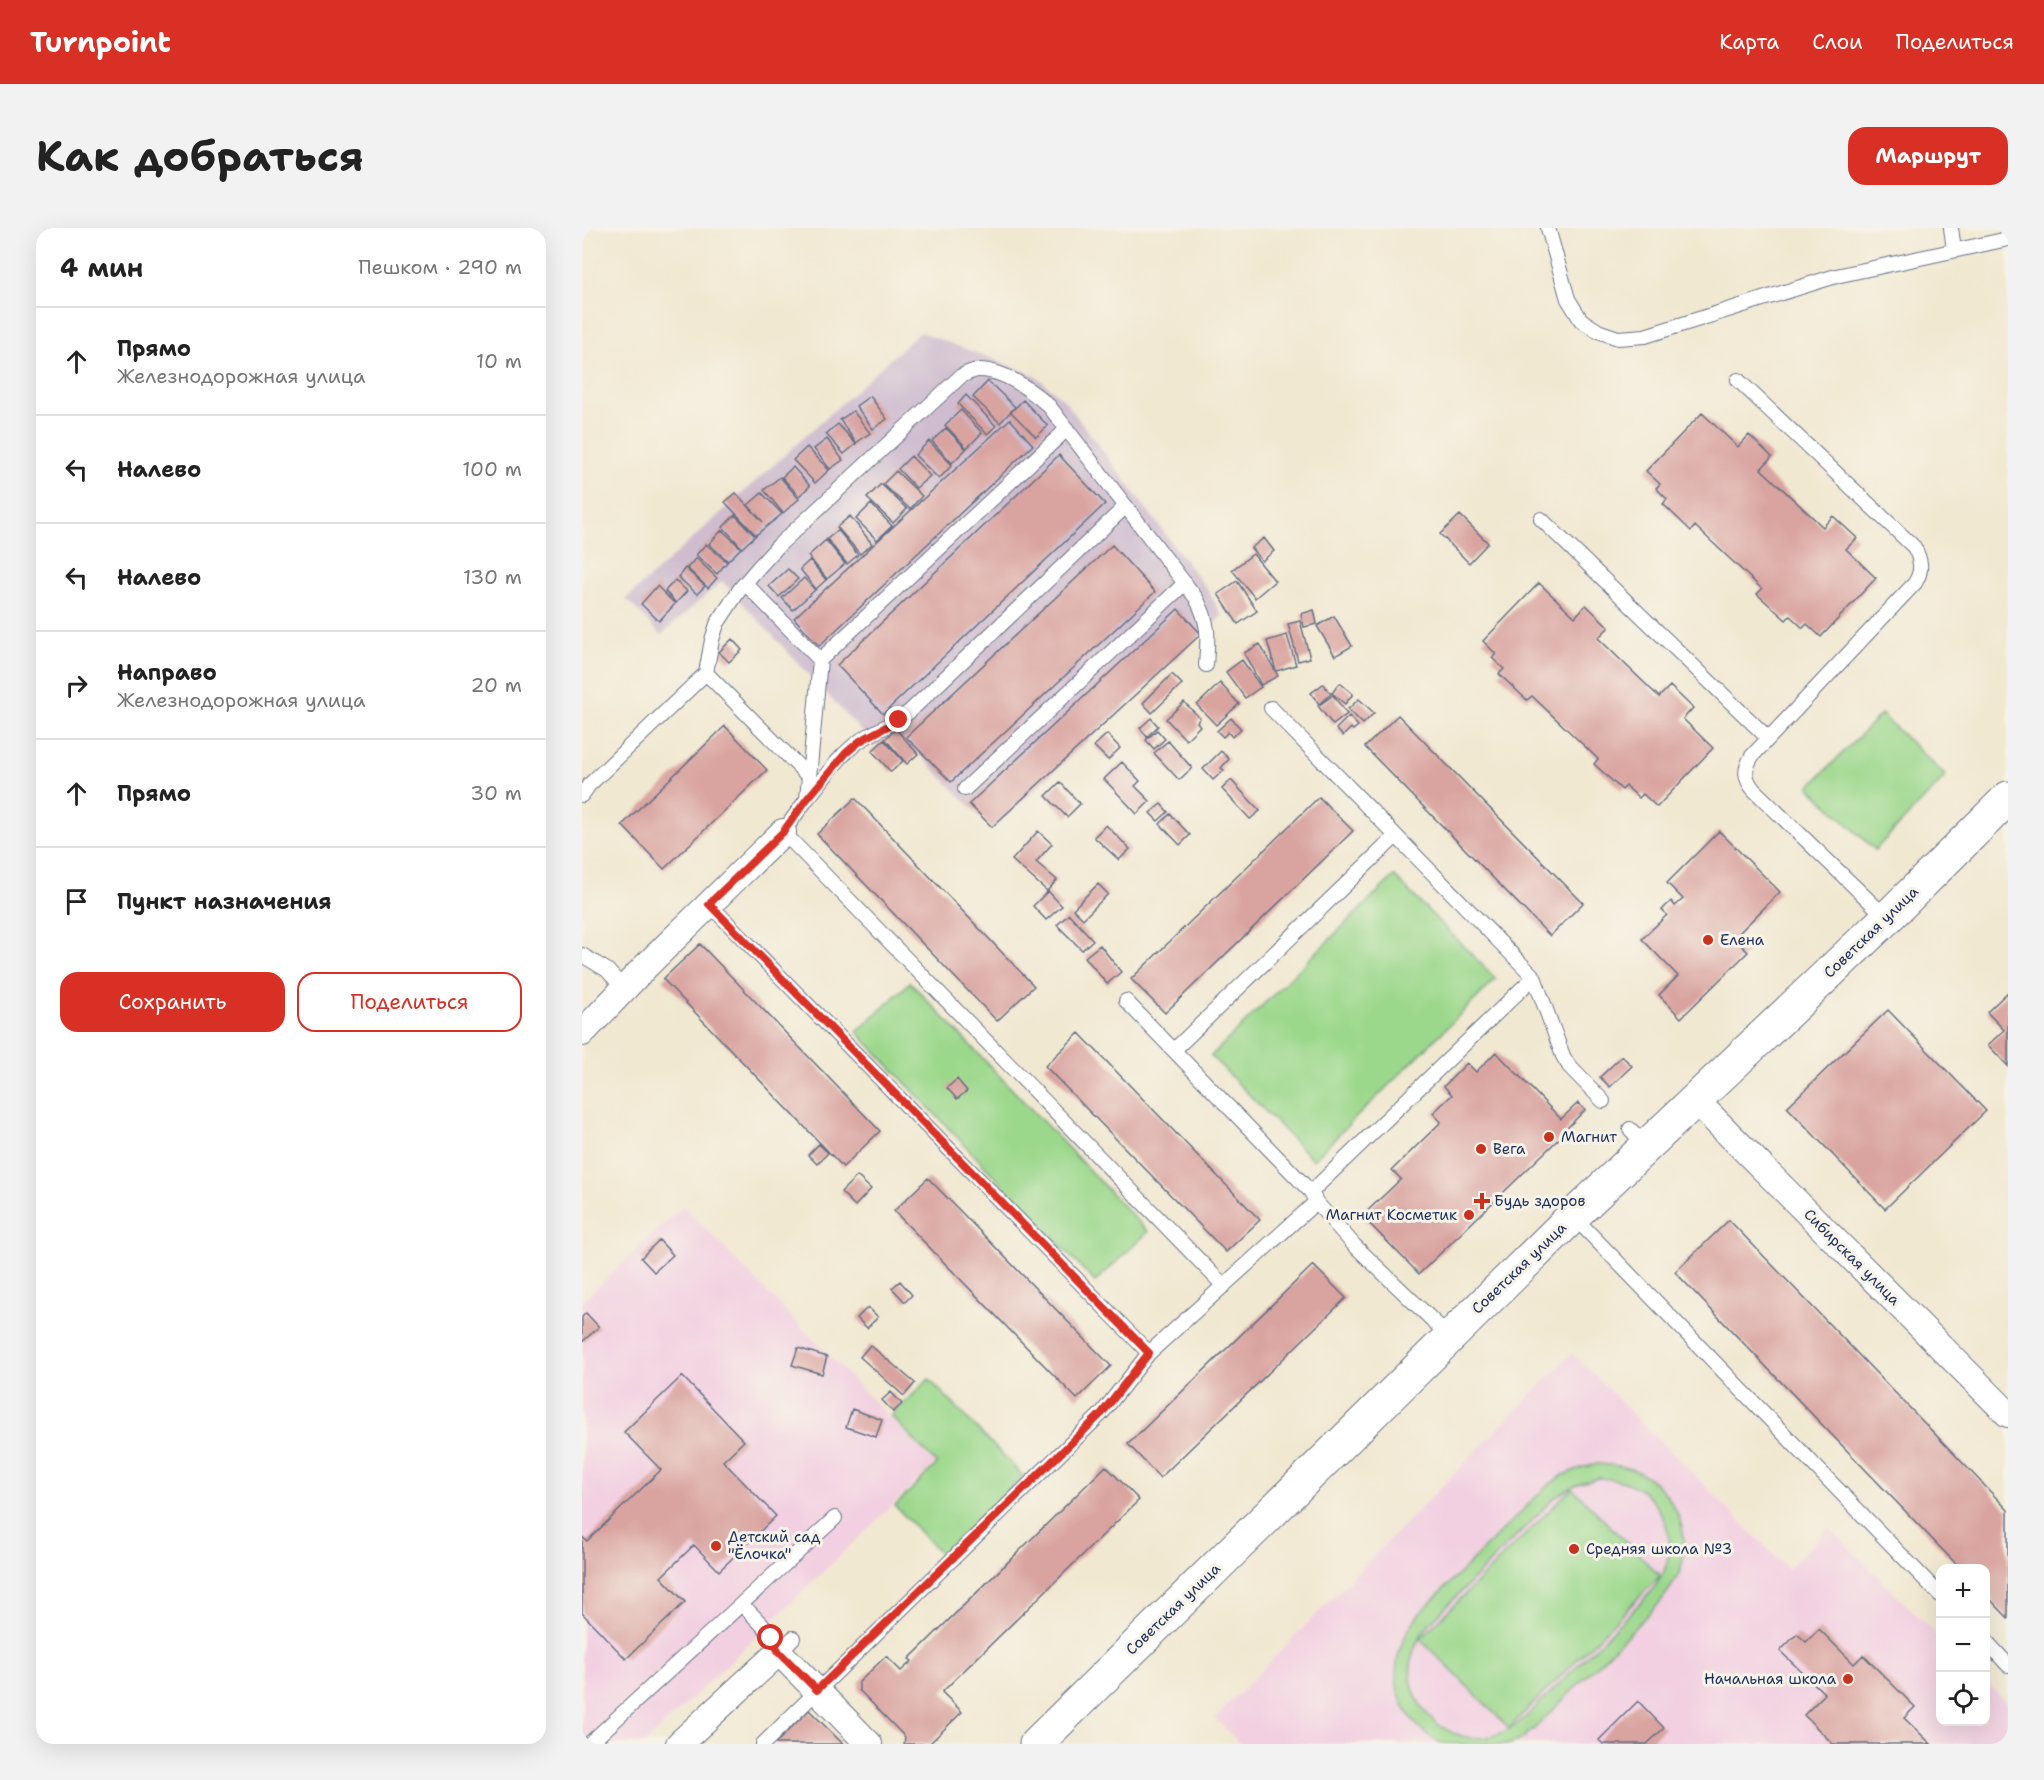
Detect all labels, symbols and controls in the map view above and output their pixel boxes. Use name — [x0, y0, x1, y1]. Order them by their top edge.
text: Turnpoint — [30, 23, 171, 61]
text: Карта — [1719, 28, 1779, 56]
text: Слои — [1812, 28, 1863, 56]
text: Поделиться — [1896, 28, 2014, 56]
button: Маршрут — [1848, 127, 2008, 185]
text: Как добраться — [36, 128, 364, 184]
text: 4 мин — [60, 250, 143, 285]
text: Пешком · 290 m — [358, 254, 522, 280]
text: Прямо — [117, 334, 191, 363]
icon: ahead — [60, 345, 93, 378]
text: 10 m — [476, 348, 522, 374]
text: Железнодорожная улица — [117, 363, 366, 389]
icon: left — [60, 453, 93, 486]
text: Налево — [117, 455, 201, 484]
text: 100 m — [462, 456, 522, 482]
icon: left — [60, 561, 93, 594]
text: Налево — [117, 563, 201, 592]
text: 130 m — [463, 564, 522, 590]
text: Направо — [117, 658, 217, 687]
icon: right — [60, 669, 93, 702]
text: 20 m — [471, 672, 522, 698]
text: Железнодорожная улица — [117, 687, 366, 713]
route end — [885, 706, 911, 732]
icon: ahead — [60, 777, 93, 810]
text: Прямо — [117, 779, 191, 808]
text: 30 m — [470, 780, 522, 806]
street label: Советская улица — [1819, 881, 1923, 982]
icon: arrive — [60, 885, 93, 918]
text: Пункт назначения — [117, 887, 331, 916]
place label: Елена — [1720, 930, 1765, 950]
marker: Елена — [1701, 933, 1715, 947]
button: Сохранить — [60, 972, 285, 1032]
button: Поделиться — [297, 972, 522, 1032]
place label: Магнит — [1561, 1127, 1617, 1147]
marker: Магнит — [1542, 1130, 1556, 1144]
place label: Вега — [1493, 1139, 1526, 1159]
marker: Вега — [1474, 1142, 1488, 1156]
place label: Будь здоров — [1494, 1191, 1586, 1211]
marker: Будь здоров — [1475, 1194, 1489, 1208]
street label: Сибирская улица — [1799, 1204, 1905, 1310]
place label: Магнит Косметик — [1326, 1205, 1457, 1225]
marker: Магнит Косметик — [1462, 1208, 1476, 1222]
street label: Советская улица — [1467, 1217, 1571, 1318]
place label: Детский сад "Ёлочка" — [728, 1527, 821, 1564]
marker: Детский сад "Ёлочка" — [709, 1539, 723, 1553]
place label: Средняя школа №3 — [1586, 1539, 1732, 1559]
marker: Средняя школа №3 — [1567, 1542, 1581, 1556]
street label: Советская улица — [1121, 1558, 1225, 1659]
map controls — [1936, 1564, 1990, 1726]
button: + — [1936, 1564, 1990, 1618]
button: − — [1936, 1618, 1990, 1672]
route start — [757, 1624, 783, 1650]
place label: Начальная школа — [1704, 1669, 1837, 1689]
marker: Начальная школа — [1841, 1672, 1855, 1686]
button: locate — [1936, 1672, 1990, 1726]

